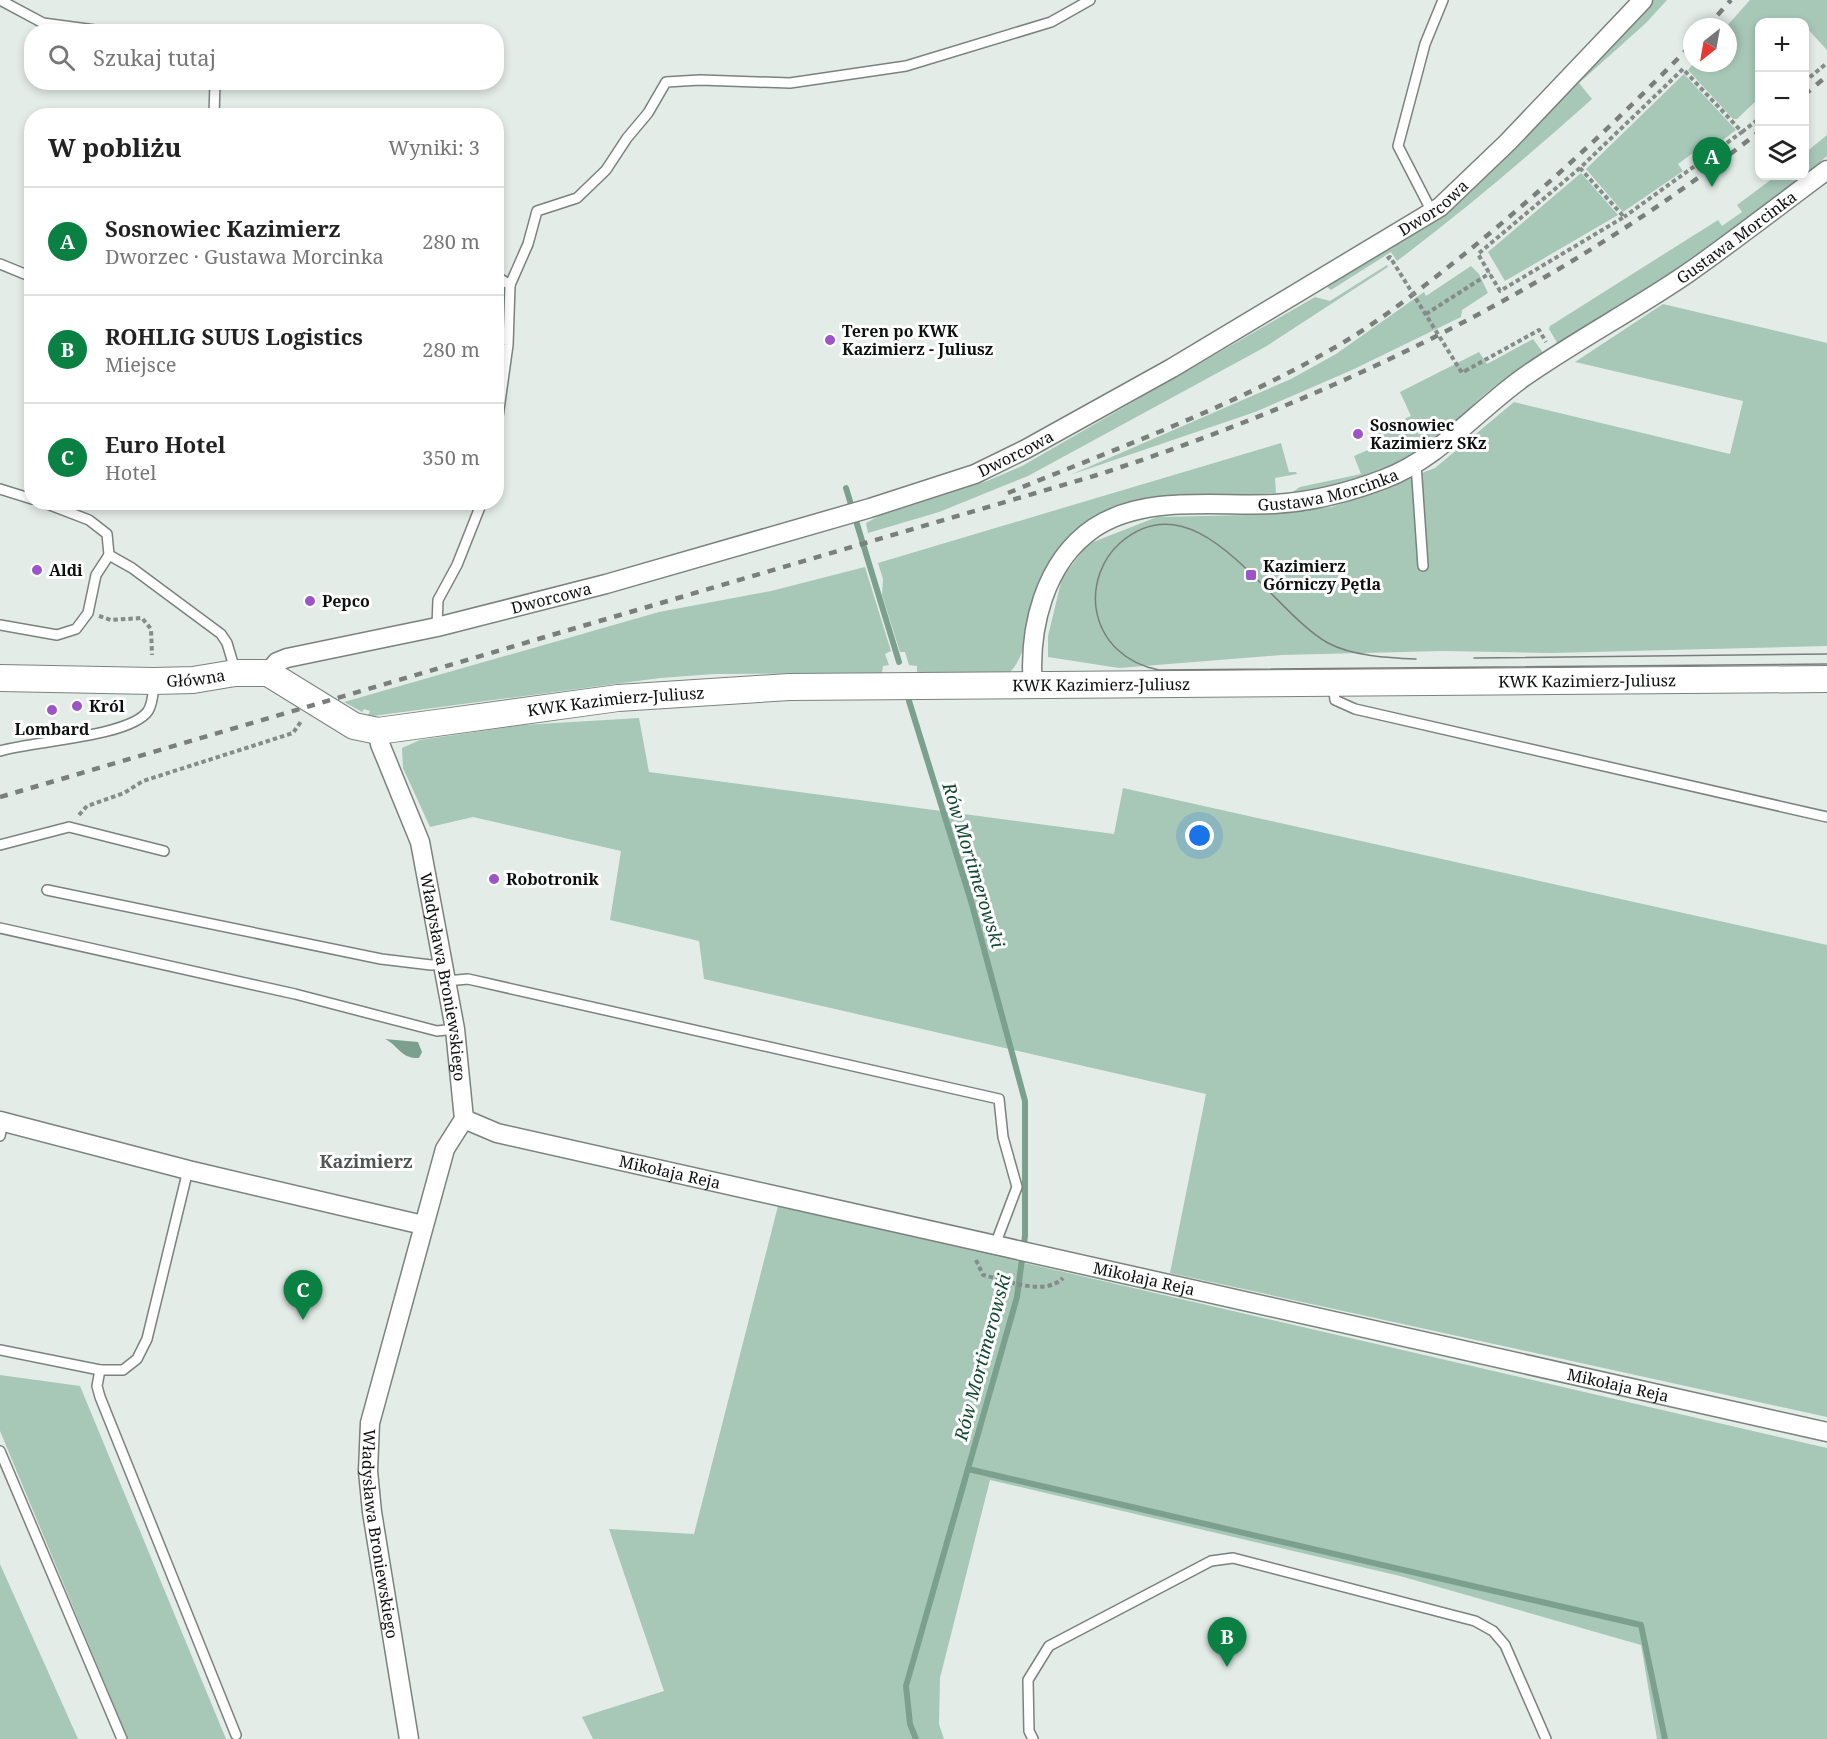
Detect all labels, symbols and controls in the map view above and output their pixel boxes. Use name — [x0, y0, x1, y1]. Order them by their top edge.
north arrow — [1683, 18, 1737, 72]
map controls — [1755, 18, 1809, 180]
button: + — [1755, 18, 1809, 72]
search box — [24, 24, 504, 90]
icon: search — [45, 41, 78, 74]
text: Szukaj tutaj — [93, 42, 216, 72]
button: − — [1755, 72, 1809, 126]
button: layers — [1755, 126, 1809, 180]
text: W pobliżu — [48, 129, 182, 165]
text: Wyniki: 3 — [388, 134, 480, 161]
pin: A — [1692, 138, 1732, 187]
street label: Dworcowa — [1394, 175, 1473, 241]
street label: Gustawa Morcinka — [1672, 186, 1801, 289]
text: Sosnowiec Kazimierz — [105, 213, 340, 243]
text: A — [60, 228, 75, 255]
text: 280 m — [422, 228, 480, 255]
text: Dworzec · Gustawa Morcinka — [105, 243, 384, 270]
place label: Teren po KWK Kazimierz - Juliusz — [842, 320, 993, 360]
text: ROHLIG SUUS Logistics — [105, 321, 363, 351]
marker: Teren po KWK Kazimierz - Juliusz — [823, 333, 837, 347]
text: B — [61, 336, 74, 363]
text: 280 m — [422, 336, 480, 363]
text: Miejsce — [105, 351, 176, 378]
place label: Sosnowiec Kazimierz SKz — [1370, 414, 1486, 454]
street label: Dworcowa — [974, 425, 1057, 482]
marker: Sosnowiec Kazimierz SKz — [1351, 427, 1365, 441]
text: Euro Hotel — [105, 429, 226, 459]
text: C — [61, 444, 74, 471]
text: 350 m — [422, 444, 480, 471]
text: Hotel — [105, 459, 156, 486]
street label: Gustawa Morcinka — [1257, 463, 1402, 516]
place label: Kazimierz Górniczy Pętla — [1263, 555, 1382, 595]
place label: Aldi — [49, 559, 83, 581]
marker: Aldi — [30, 563, 44, 577]
marker: Kazimierz Górniczy Pętla — [1244, 568, 1258, 582]
street label: Dworcowa — [509, 577, 594, 619]
place label: Pepco — [322, 590, 370, 612]
marker: Pepco — [303, 594, 317, 608]
street label: Główna — [166, 664, 227, 692]
street label: KWK Kazimierz-Juliusz — [1498, 669, 1676, 693]
street label: KWK Kazimierz-Juliusz — [1012, 673, 1190, 696]
street label: KWK Kazimierz-Juliusz — [526, 681, 705, 721]
place label: Król — [89, 695, 125, 717]
marker: Król — [70, 699, 84, 713]
marker: Lombard — [45, 703, 59, 717]
place label: Lombard — [15, 718, 90, 740]
water label: Rów Mortimerowski — [937, 778, 1011, 951]
your location — [1185, 821, 1214, 850]
place label: Robotronik — [506, 868, 599, 890]
street label: Władysława Broniewskiego — [415, 871, 471, 1082]
marker: Robotronik — [487, 872, 501, 886]
district label: Kazimierz — [319, 1149, 413, 1173]
street label: Mikołaja Reja — [617, 1150, 723, 1194]
street label: Mikołaja Reja — [1091, 1256, 1197, 1301]
pin: C — [284, 1270, 322, 1320]
water label: Rów Mortimerowski — [948, 1270, 1016, 1444]
street label: Mikołaja Reja — [1565, 1363, 1671, 1407]
street label: Władysława Broniewskiego — [357, 1429, 403, 1640]
pin: B — [1208, 1618, 1246, 1667]

